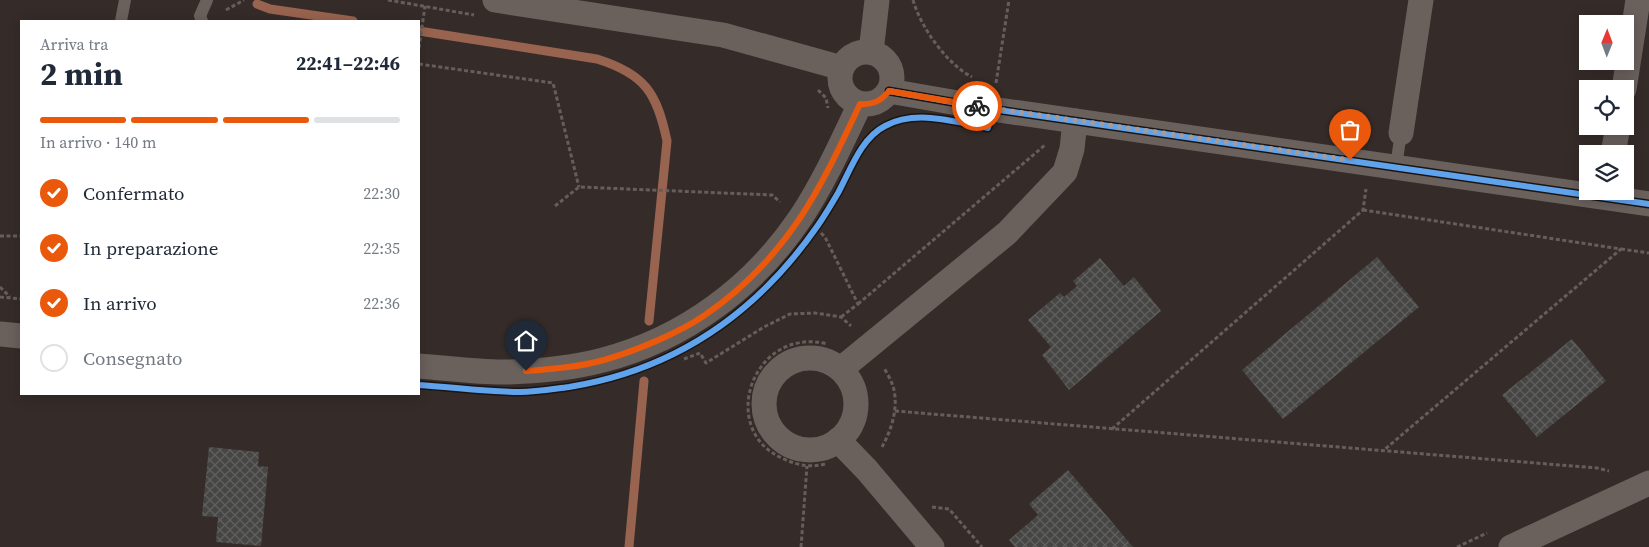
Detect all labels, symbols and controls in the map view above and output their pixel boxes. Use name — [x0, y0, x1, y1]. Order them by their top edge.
north arrow — [1579, 15, 1634, 70]
map controls — [1579, 15, 1634, 200]
text: Arriva tra — [40, 33, 108, 55]
text: 22:41–22:46 — [296, 50, 400, 76]
text: 2 min — [40, 52, 123, 96]
button: locate — [1579, 80, 1634, 135]
courier — [952, 81, 1002, 131]
icon: bike — [963, 92, 991, 120]
pin — [1329, 109, 1371, 160]
icon: bag — [1336, 116, 1364, 144]
text: In arrivo · 140 m — [40, 131, 156, 153]
button: layers — [1579, 145, 1634, 200]
icon: check — [40, 179, 68, 207]
text: Confermato — [83, 180, 185, 206]
text: 22:30 — [363, 182, 400, 204]
icon: check — [40, 234, 68, 262]
text: In preparazione — [83, 235, 219, 261]
text: 22:35 — [363, 237, 400, 259]
icon: check — [40, 289, 68, 317]
text: In arrivo — [83, 290, 157, 316]
text: 22:36 — [363, 292, 400, 314]
pin — [505, 320, 547, 371]
icon: home — [512, 327, 540, 355]
text: Consegnato — [83, 345, 183, 371]

